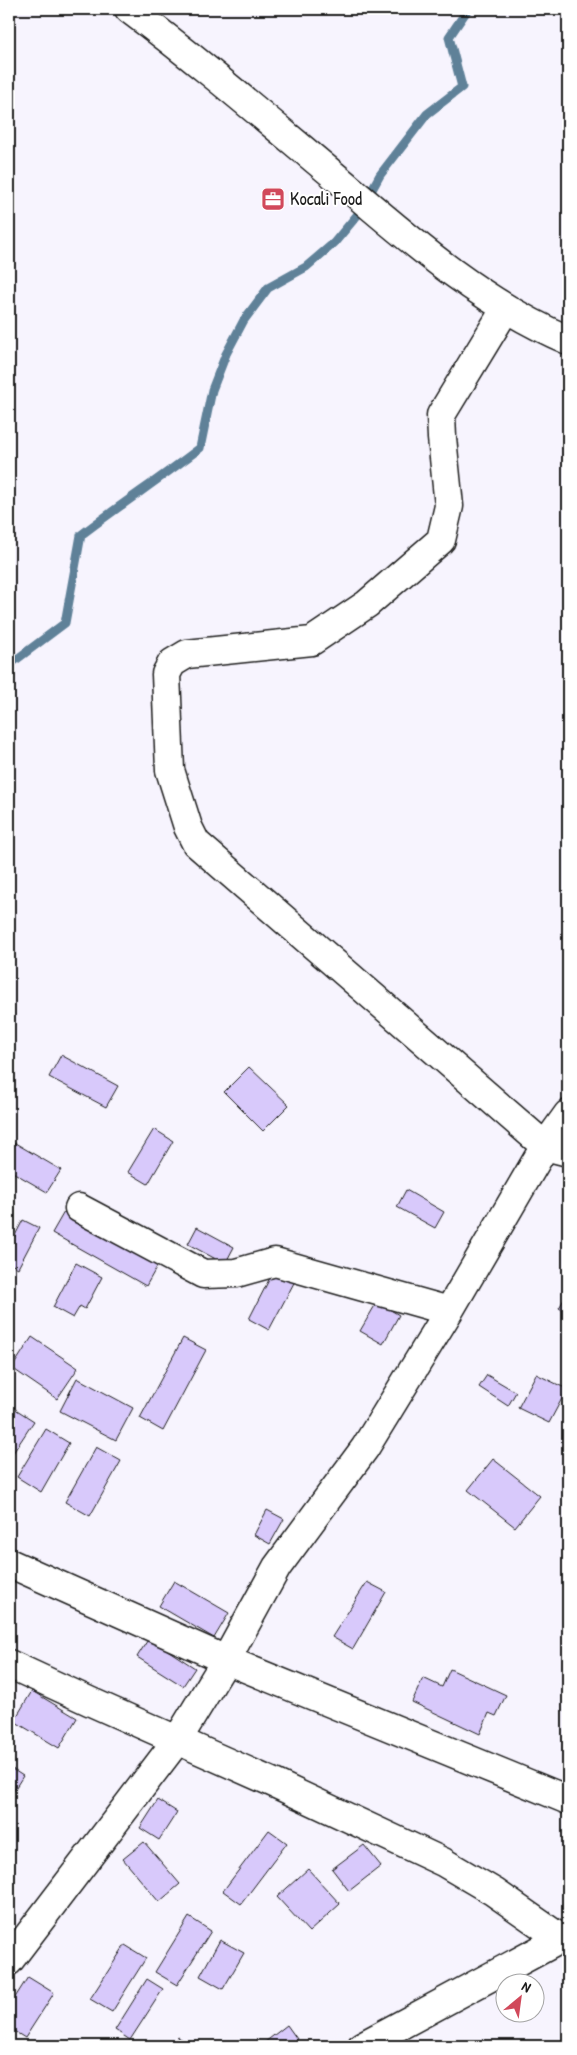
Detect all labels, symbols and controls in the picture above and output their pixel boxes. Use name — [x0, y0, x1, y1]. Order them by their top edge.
office icon: Kocali Food — [260, 186, 286, 212]
place label: Kocali Food — [290, 186, 362, 211]
north arrow — [494, 1972, 544, 2022]
text: N — [519, 1976, 535, 1997]

